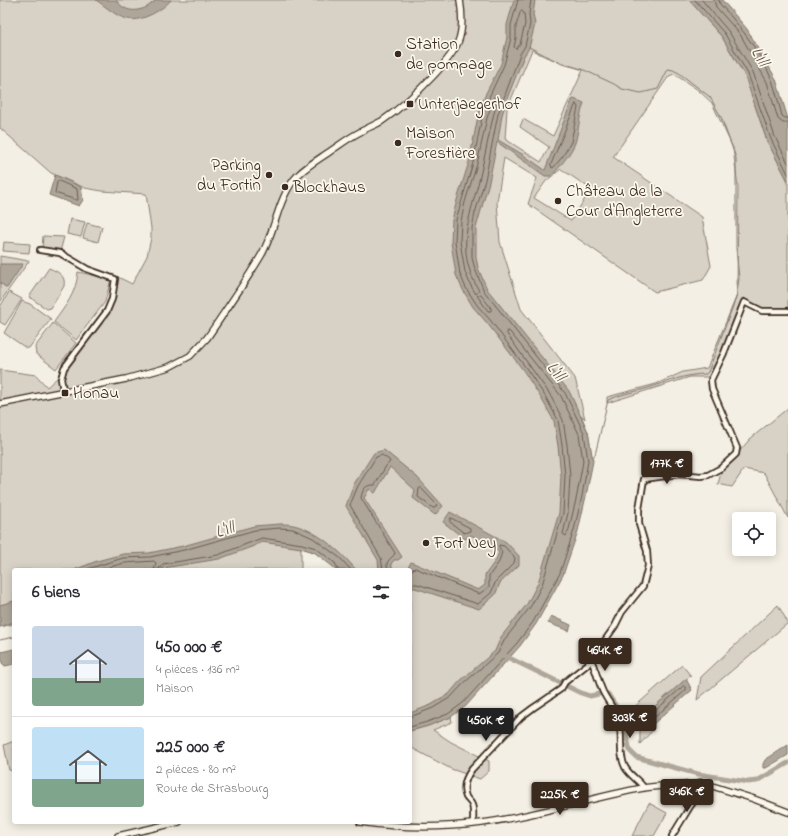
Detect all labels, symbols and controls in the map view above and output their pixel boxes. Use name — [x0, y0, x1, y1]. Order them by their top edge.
place label: Station de pompage — [406, 32, 493, 79]
water label: L'Ill — [743, 42, 776, 73]
marker: Station de pompage — [393, 49, 403, 59]
place label: Unterjaegerhof — [418, 92, 521, 119]
marker: Unterjaegerhof — [405, 99, 415, 109]
place label: Maison Forestière — [405, 121, 476, 166]
marker: Maison Forestière — [393, 138, 403, 148]
place label: Parking du Fortin — [197, 153, 261, 198]
marker: Parking du Fortin — [264, 170, 274, 180]
place label: Blockhaus — [292, 175, 366, 200]
place label: Château de la Cour d'Angleterre — [566, 179, 683, 226]
marker: Blockhaus — [280, 182, 290, 192]
marker: Château de la Cour d'Angleterre — [553, 196, 563, 206]
water label: L'Ill — [539, 357, 572, 389]
place label: Honau — [73, 381, 119, 406]
marker: Honau — [60, 388, 70, 398]
pin: 177K € — [634, 451, 700, 485]
text: 177K € — [650, 454, 684, 473]
map controls — [732, 512, 776, 556]
button: locate — [732, 512, 776, 556]
water label: L'Ill — [212, 515, 240, 546]
place label: Fort Ney — [433, 531, 496, 557]
marker: Fort Ney — [421, 538, 431, 548]
text: 6 biens — [32, 580, 80, 605]
icon: filters — [370, 581, 392, 603]
text: 450 000 € — [156, 635, 222, 660]
pin: 464K € — [572, 638, 638, 672]
text: 464K € — [587, 641, 623, 660]
icon: home — [64, 642, 112, 690]
text: 4 pièces · 136 m² — [156, 660, 240, 679]
text: Maison — [156, 679, 193, 698]
pin: 303K € — [597, 705, 663, 739]
pin: 450K € — [453, 708, 519, 742]
text: 303K € — [613, 708, 647, 727]
text: 450K € — [467, 711, 505, 730]
text: 225 000 € — [156, 735, 225, 760]
icon: home — [64, 743, 112, 791]
text: 2 pièces · 80 m² — [156, 760, 236, 779]
text: Route de Strasbourg — [156, 779, 268, 798]
pin: 346K € — [654, 779, 720, 813]
pin: 225K € — [527, 782, 593, 816]
text: 346K € — [669, 782, 705, 801]
text: 225K € — [541, 785, 579, 804]

